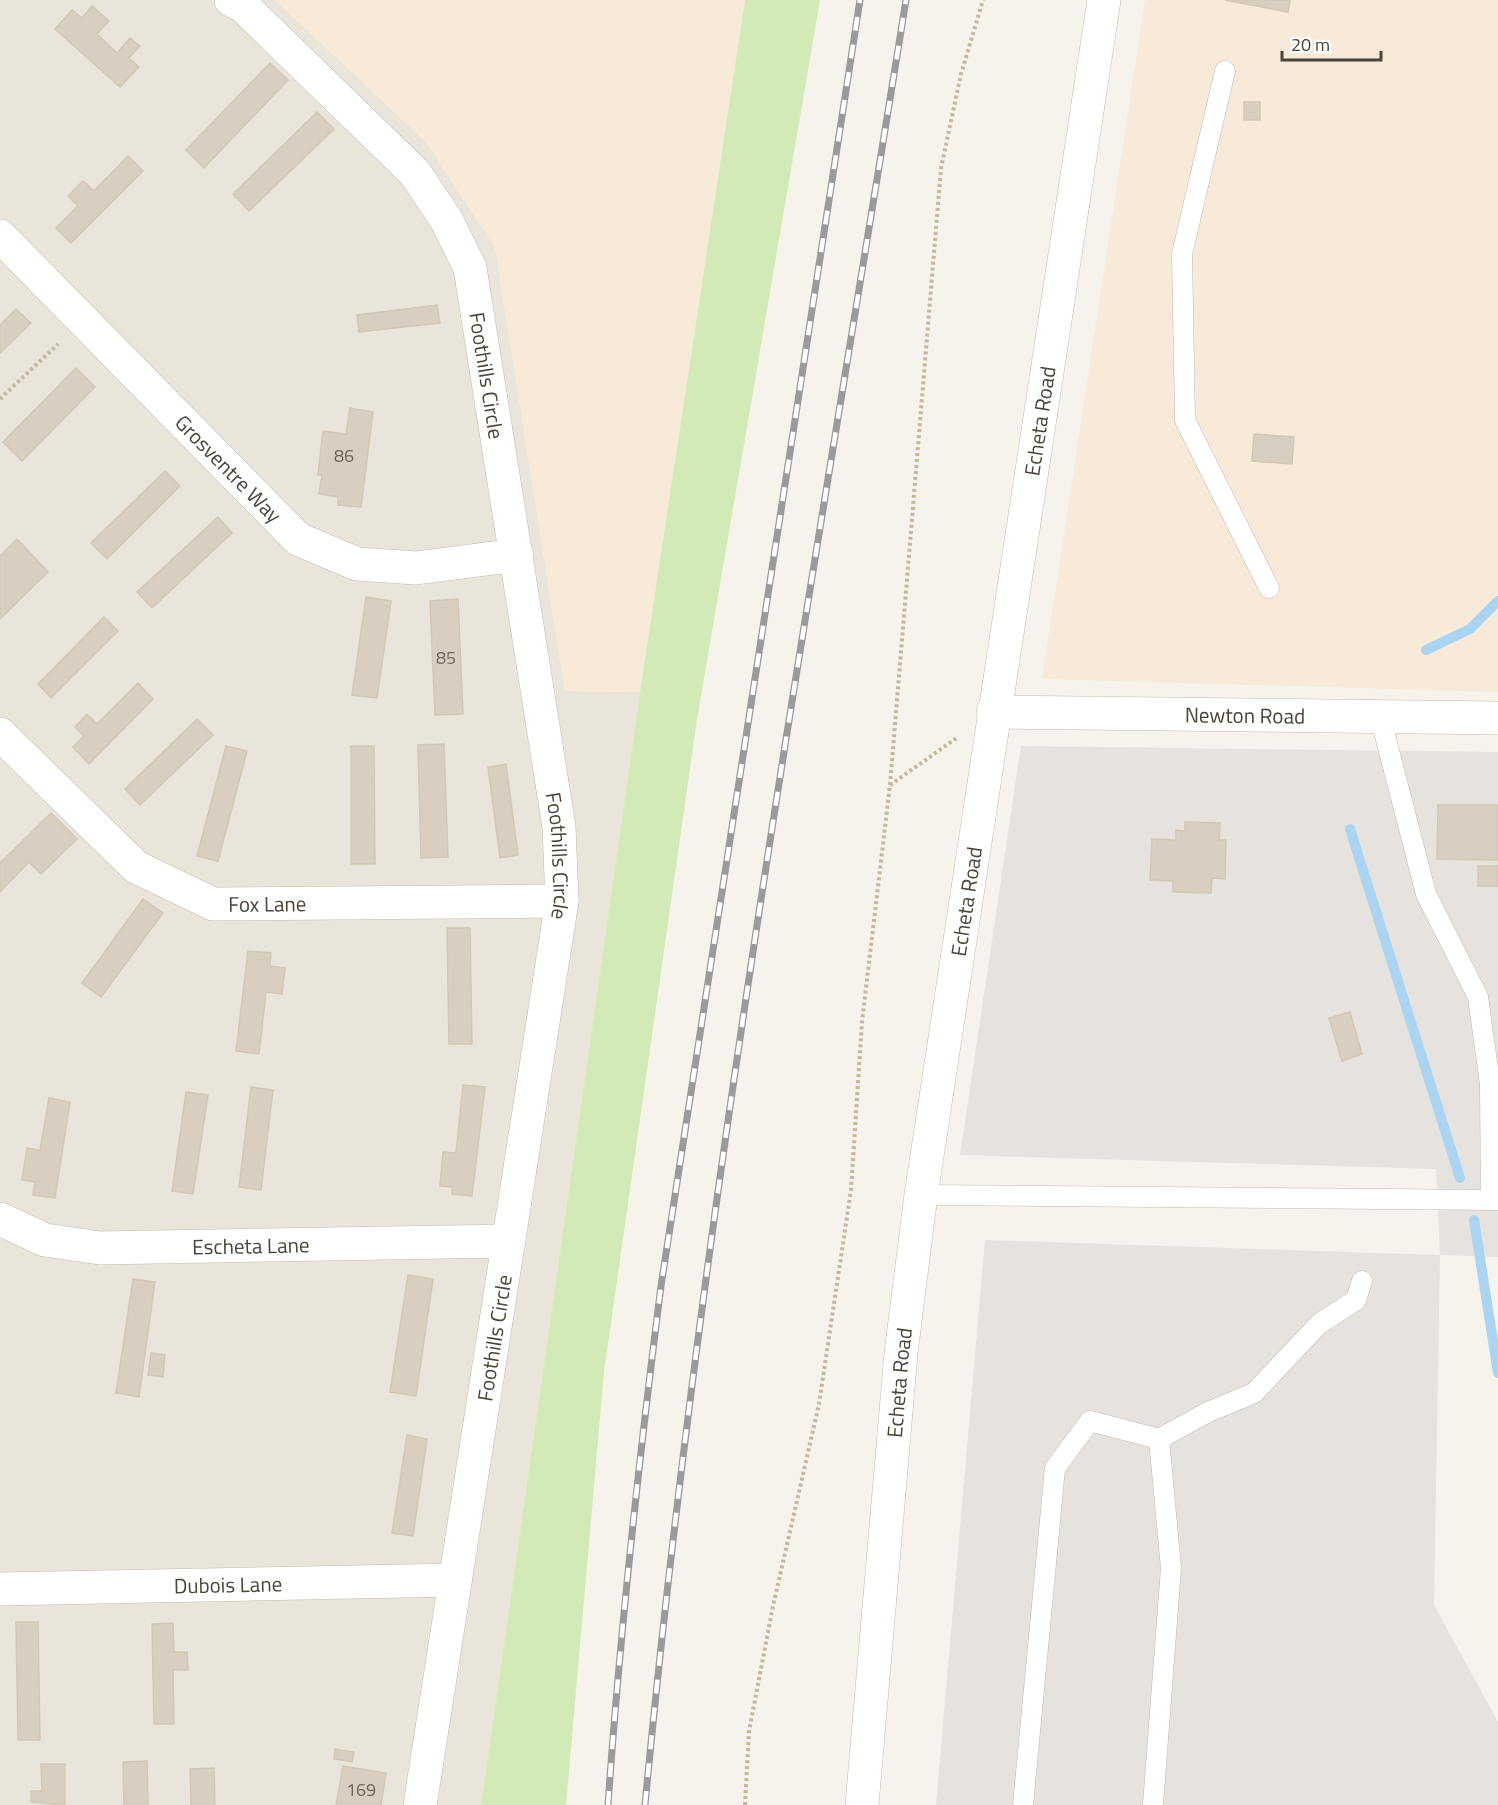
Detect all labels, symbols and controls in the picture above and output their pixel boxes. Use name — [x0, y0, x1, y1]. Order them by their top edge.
scale bar — [1282, 24, 1381, 62]
text: 20 m — [1291, 31, 1330, 58]
street label: Foothills Circle — [461, 310, 513, 441]
street label: Echeta Road — [1015, 364, 1064, 478]
street label: Grosventre Way — [168, 407, 289, 530]
house number: 86 — [334, 442, 354, 469]
house number: 85 — [436, 644, 456, 671]
street label: Newton Road — [1185, 698, 1305, 732]
street label: Foothills Circle — [538, 790, 578, 922]
street label: Echeta Road — [942, 844, 990, 958]
street label: Fox Lane — [228, 887, 307, 920]
street label: Escheta Lane — [192, 1228, 310, 1262]
street label: Foothills Circle — [468, 1272, 520, 1404]
street label: Echeta Road — [878, 1326, 920, 1439]
street label: Dubois Lane — [173, 1567, 282, 1602]
house number: 169 — [346, 1776, 376, 1803]

